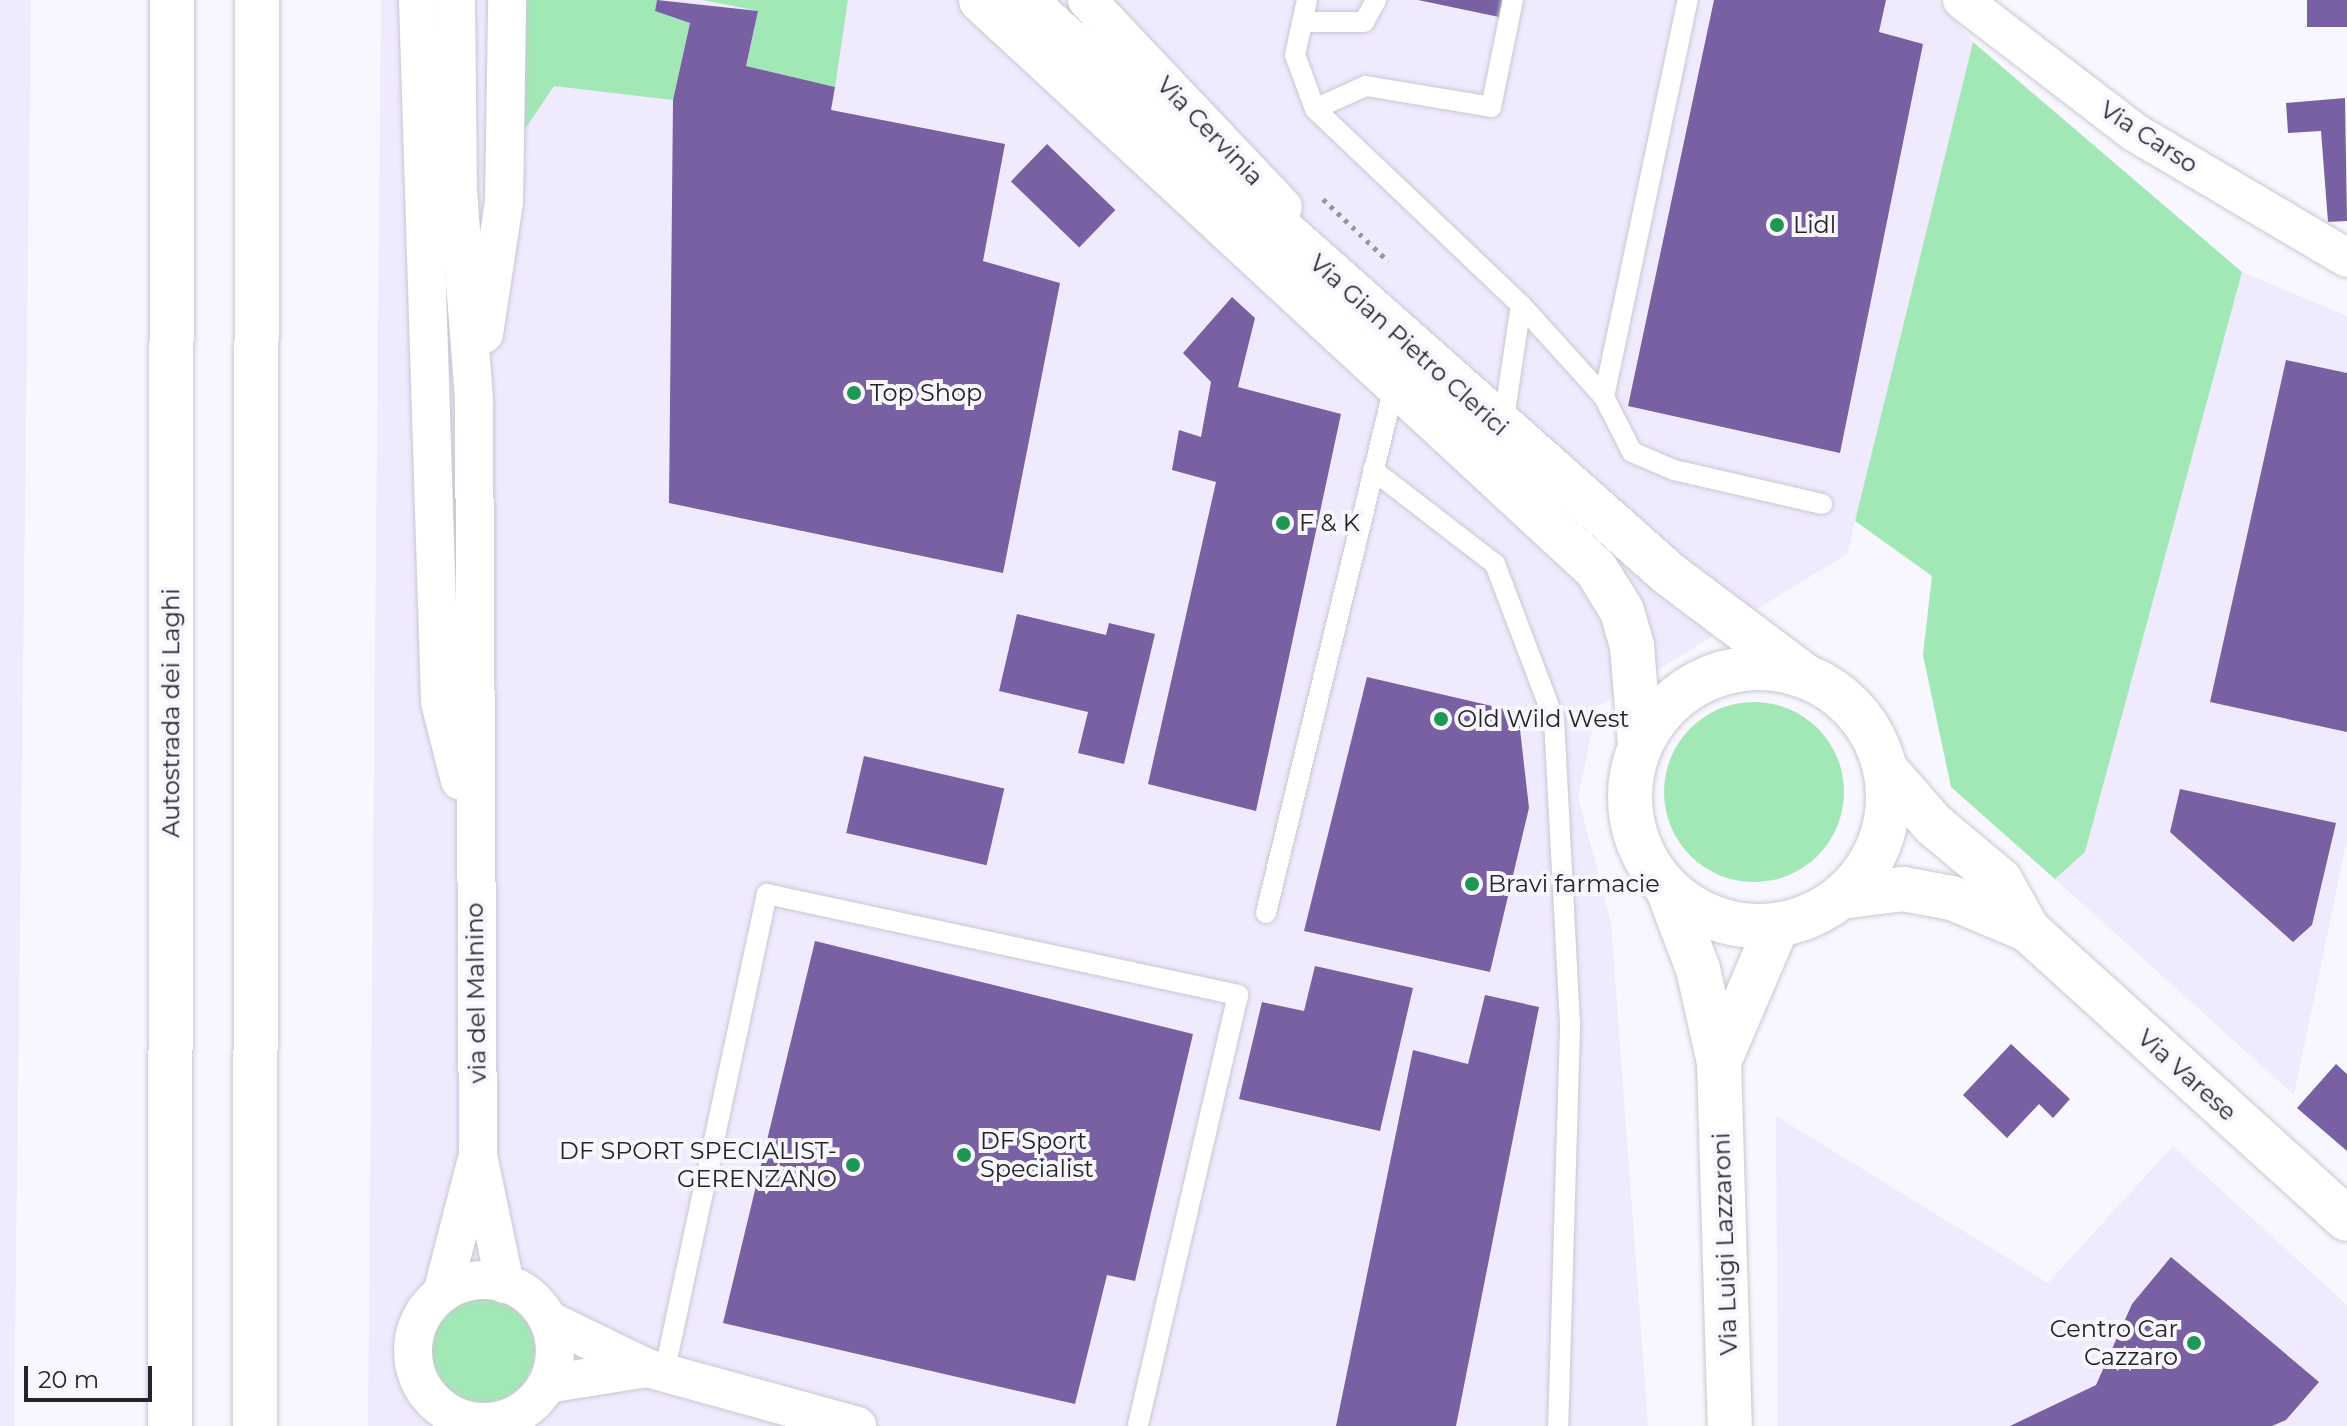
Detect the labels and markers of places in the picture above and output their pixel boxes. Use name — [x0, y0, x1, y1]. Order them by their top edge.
place label: Lidl — [1793, 211, 1836, 239]
marker: Lidl — [1768, 216, 1786, 234]
place label: Top Shop — [870, 379, 982, 407]
marker: Top Shop — [845, 384, 863, 402]
place label: F & K — [1299, 509, 1360, 537]
marker: F & K — [1274, 514, 1292, 532]
place label: Old Wild West — [1457, 705, 1629, 733]
marker: Old Wild West — [1432, 710, 1450, 728]
place label: Bravi farmacie — [1488, 870, 1660, 898]
marker: Bravi farmacie — [1463, 875, 1481, 893]
place label: DF Sport Specialist — [980, 1127, 1094, 1183]
place label: DF SPORT SPECIALIST- GERENZANO — [559, 1137, 837, 1193]
marker: DF Sport Specialist — [955, 1146, 973, 1164]
marker: DF SPORT SPECIALIST- GERENZANO — [844, 1156, 862, 1174]
place label: Centro Car Cazzaro — [2050, 1315, 2178, 1371]
marker: Centro Car Cazzaro — [2185, 1334, 2203, 1352]

